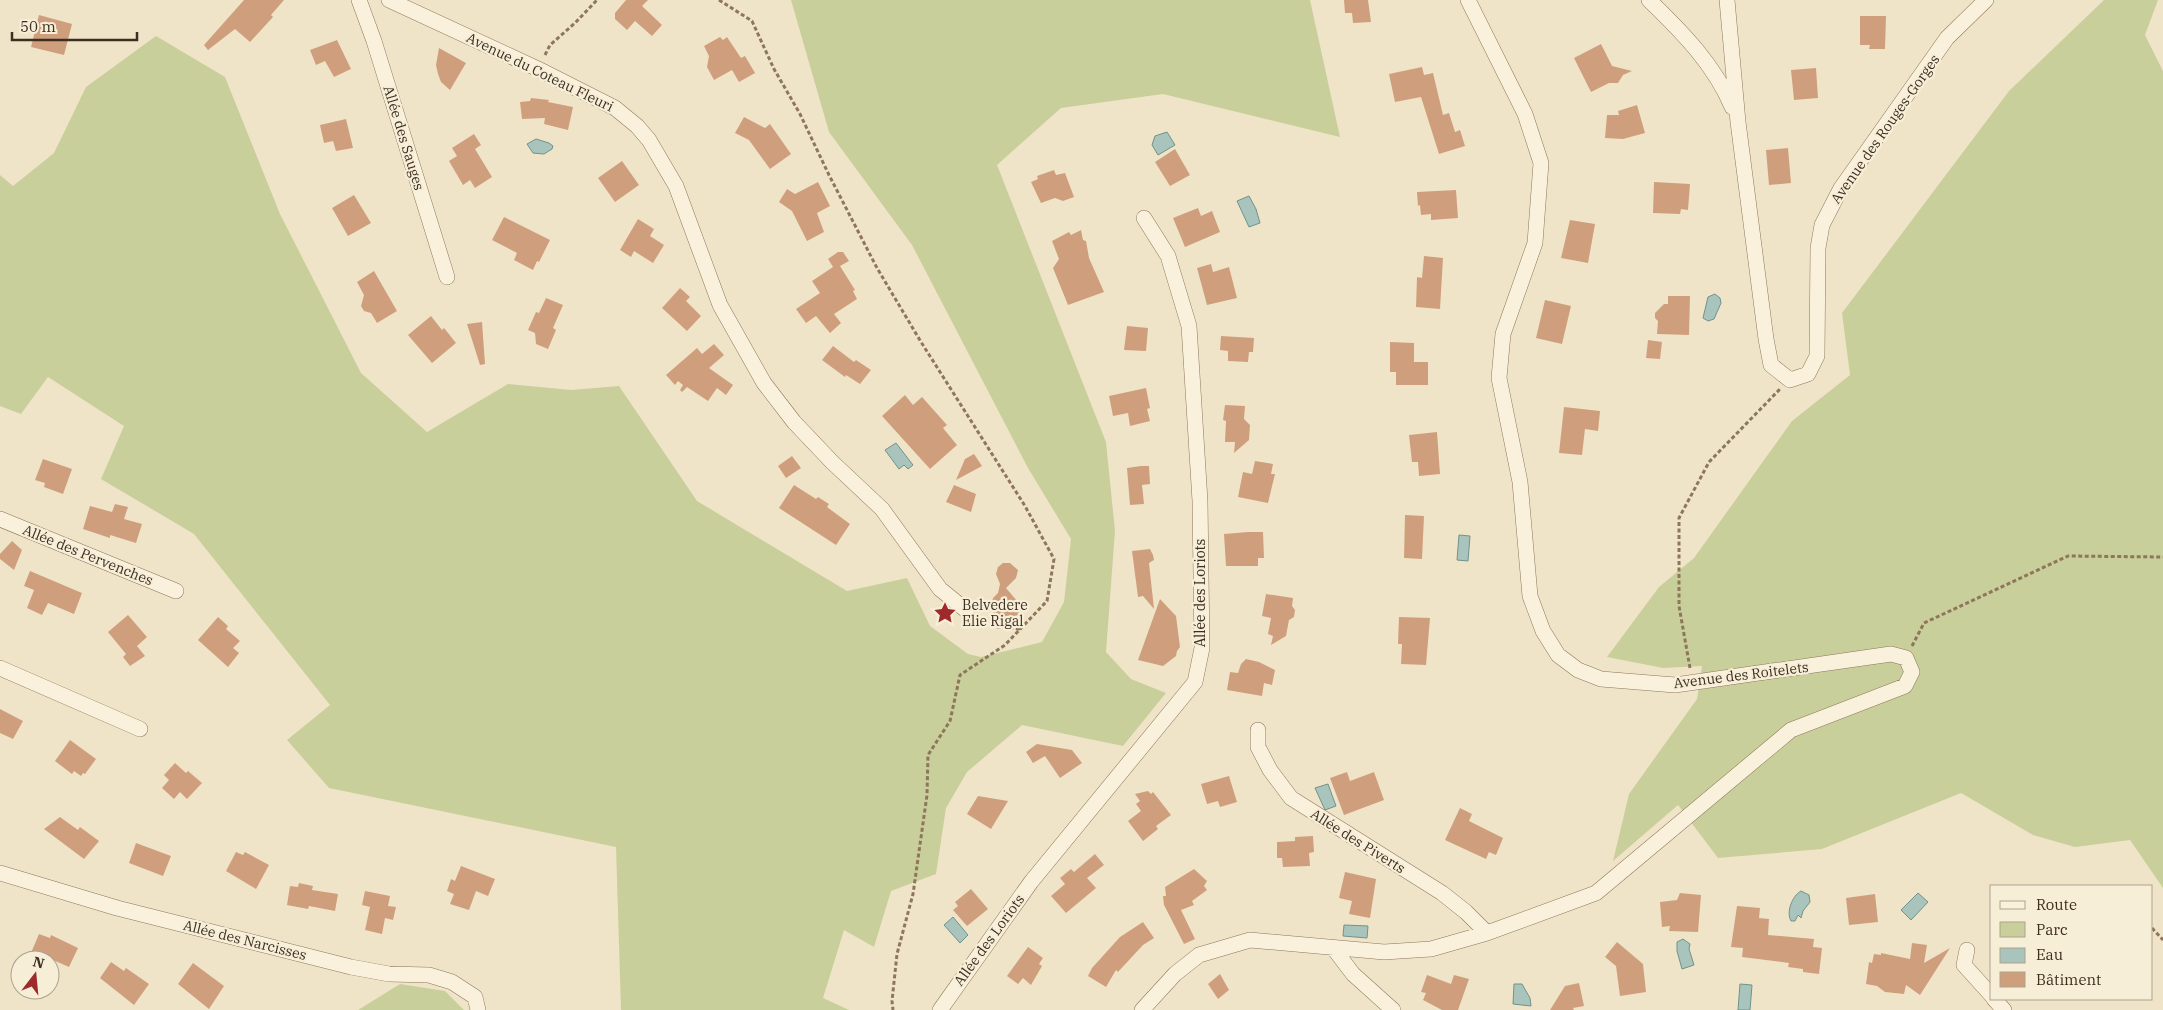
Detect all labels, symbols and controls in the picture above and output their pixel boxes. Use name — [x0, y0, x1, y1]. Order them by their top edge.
scale bar — [12, 10, 138, 42]
text: 50 m — [20, 17, 56, 36]
street label: Avenue du Coteau Fleuri — [463, 29, 617, 115]
street label: Avenue des Rouges-Gorges — [1827, 51, 1943, 207]
street label: Allée des Sauges — [380, 83, 429, 193]
street label: Allée des Pervenches — [20, 521, 156, 589]
street label: Allée des Loriots — [1191, 538, 1209, 647]
place label: Belvedere Elie Rigal — [962, 596, 1028, 630]
place icon: Belvedere Elie Rigal — [932, 600, 958, 626]
street label: Avenue des Roitelets — [1672, 658, 1810, 692]
street label: Allée des Piverts — [1307, 805, 1409, 877]
legend — [1990, 885, 2153, 1000]
street label: Allée des Loriots — [950, 891, 1028, 989]
text: Route — [2036, 895, 2077, 914]
street label: Allée des Narcisses — [181, 916, 309, 964]
text: Parc — [2036, 920, 2068, 939]
text: Eau — [2036, 945, 2063, 964]
north arrow — [10, 950, 60, 1000]
text: N — [31, 952, 46, 973]
text: Bâtiment — [2036, 970, 2101, 989]

